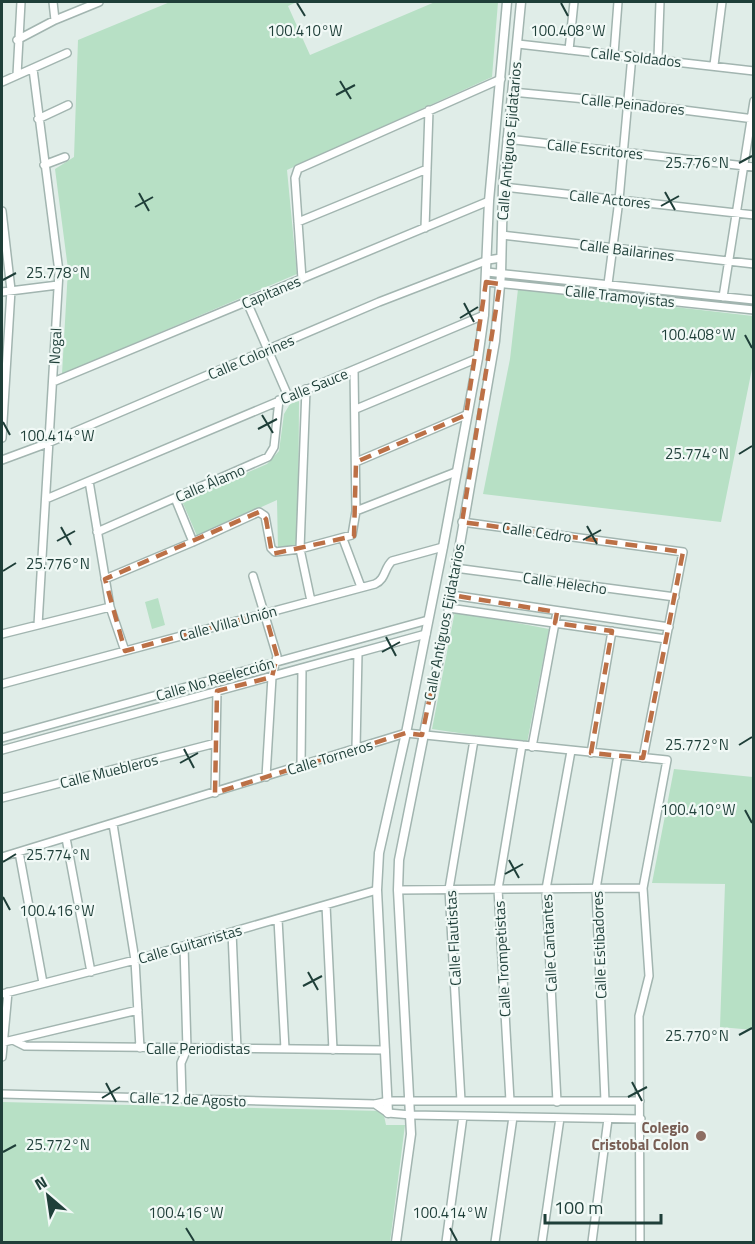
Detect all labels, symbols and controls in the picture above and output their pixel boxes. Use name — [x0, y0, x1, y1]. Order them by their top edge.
text: 100.410°W — [267, 19, 343, 42]
text: 100.408°W — [530, 19, 606, 42]
street label: Calle Soldados — [589, 41, 683, 73]
street label: Calle Antiguos Ejidatarios — [491, 61, 527, 221]
street label: Calle Peinadores — [580, 87, 686, 121]
street label: Calle Escritores — [546, 133, 644, 165]
text: 25.776°N — [665, 151, 729, 174]
street label: Calle Actores — [568, 183, 652, 215]
street label: Calle Bailarines — [578, 233, 676, 267]
text: 25.778°N — [26, 261, 90, 284]
street label: Capitanes — [238, 269, 304, 315]
street label: Calle Tramoyistas — [564, 279, 676, 313]
text: 100.408°W — [660, 323, 736, 346]
street label: Nogal — [43, 327, 67, 365]
street label: Calle Colorines — [204, 328, 298, 386]
street label: Calle Sauce — [277, 362, 351, 410]
text: 100.414°W — [19, 424, 95, 447]
text: 25.774°N — [665, 442, 729, 465]
street label: Calle Álamo — [172, 458, 249, 508]
street label: Calle Cedro — [501, 516, 573, 548]
street label: Calle Antiguos Ejidatarios — [418, 542, 470, 702]
text: 25.776°N — [26, 552, 90, 575]
street label: Calle Helecho — [521, 566, 609, 600]
street label: Calle Villa Unión — [177, 599, 279, 647]
street label: Calle No Reelección — [153, 651, 277, 707]
street label: Calle Torneros — [284, 733, 376, 781]
text: 25.772°N — [665, 733, 729, 756]
street label: Calle Muebleros — [57, 748, 161, 794]
text: 100.410°W — [660, 798, 736, 821]
text: 25.774°N — [26, 843, 90, 866]
street label: Calle Flautistas — [439, 890, 467, 986]
street label: Calle Estibadores — [586, 891, 612, 999]
street label: Calle Cantantes — [535, 894, 563, 992]
text: 100.416°W — [19, 899, 95, 922]
street label: Calle Trompetistas — [487, 900, 517, 1018]
street label: Calle Guitarristas — [135, 918, 245, 970]
text: 25.770°N — [665, 1024, 729, 1047]
street label: Calle Periodistas — [146, 1037, 250, 1060]
street label: Calle 12 de Agosto — [129, 1085, 247, 1113]
place label: Colegio Cristobal Colon — [591, 1116, 689, 1156]
marker: Colegio Cristobal Colon — [694, 1129, 708, 1143]
text: 25.772°N — [26, 1133, 90, 1156]
north arrow — [18, 1166, 78, 1226]
text: N — [30, 1170, 51, 1196]
scale bar — [545, 1187, 660, 1225]
text: 100 m — [554, 1194, 603, 1221]
text: 100.416°W — [148, 1201, 224, 1224]
text: 100.414°W — [412, 1201, 488, 1224]

